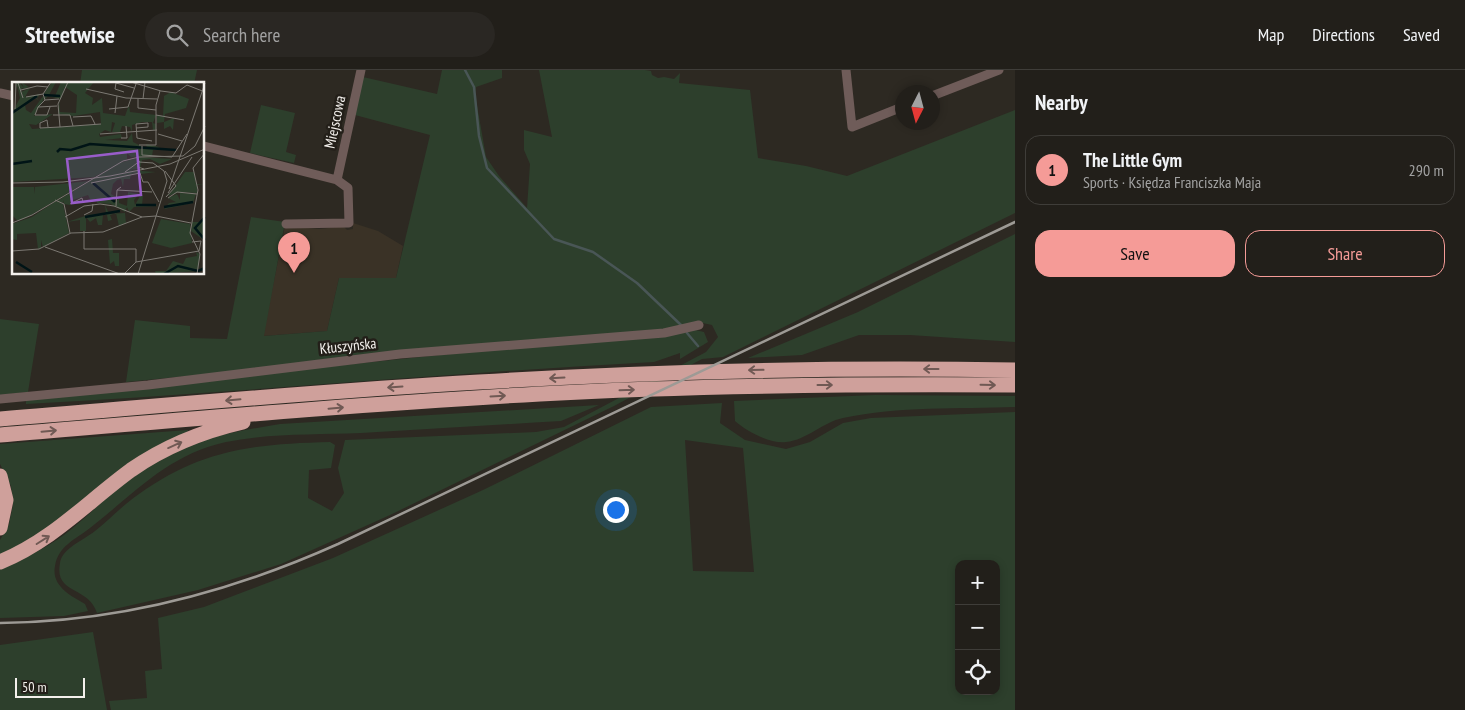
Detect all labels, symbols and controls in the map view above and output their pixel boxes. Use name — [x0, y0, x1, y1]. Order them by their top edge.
search box — [145, 12, 495, 57]
text: Streetwise — [25, 19, 115, 50]
icon: search — [163, 21, 191, 49]
text: Search here — [203, 23, 280, 47]
text: Map — [1258, 23, 1284, 46]
text: Directions — [1312, 23, 1375, 46]
text: Saved — [1403, 23, 1440, 46]
inset map — [12, 82, 205, 275]
north arrow — [895, 85, 940, 130]
text: Nearby — [1035, 89, 1088, 116]
street label: Miejscowa — [320, 94, 349, 150]
text: The Little Gym — [1083, 148, 1182, 172]
text: 1 — [1048, 160, 1056, 180]
text: 290 m — [1409, 160, 1444, 180]
text: Sports · Księdza Franciszka Maja — [1083, 172, 1261, 192]
button: Save — [1035, 230, 1235, 277]
button: Share — [1245, 230, 1445, 277]
pin: 1 — [278, 232, 310, 273]
street label: Kłuszyńska — [319, 333, 377, 358]
one-way arrow — [924, 364, 940, 374]
one-way arrow — [748, 365, 764, 375]
one-way arrow — [549, 373, 565, 382]
one-way arrow — [816, 380, 833, 390]
one-way arrow — [979, 380, 995, 390]
one-way arrow — [387, 382, 403, 392]
one-way arrow — [619, 386, 635, 395]
one-way arrow — [490, 392, 506, 401]
one-way arrow — [225, 395, 241, 405]
one-way arrow — [327, 403, 343, 412]
one-way arrow — [40, 426, 56, 435]
one-way arrow — [167, 440, 182, 450]
your location — [603, 497, 629, 523]
one-way arrow — [36, 535, 50, 545]
map controls — [955, 560, 1000, 695]
button: + — [955, 560, 1000, 605]
button: − — [955, 605, 1000, 650]
button: locate — [955, 650, 1000, 695]
scale bar — [15, 675, 85, 698]
text: 50 m — [22, 678, 47, 696]

